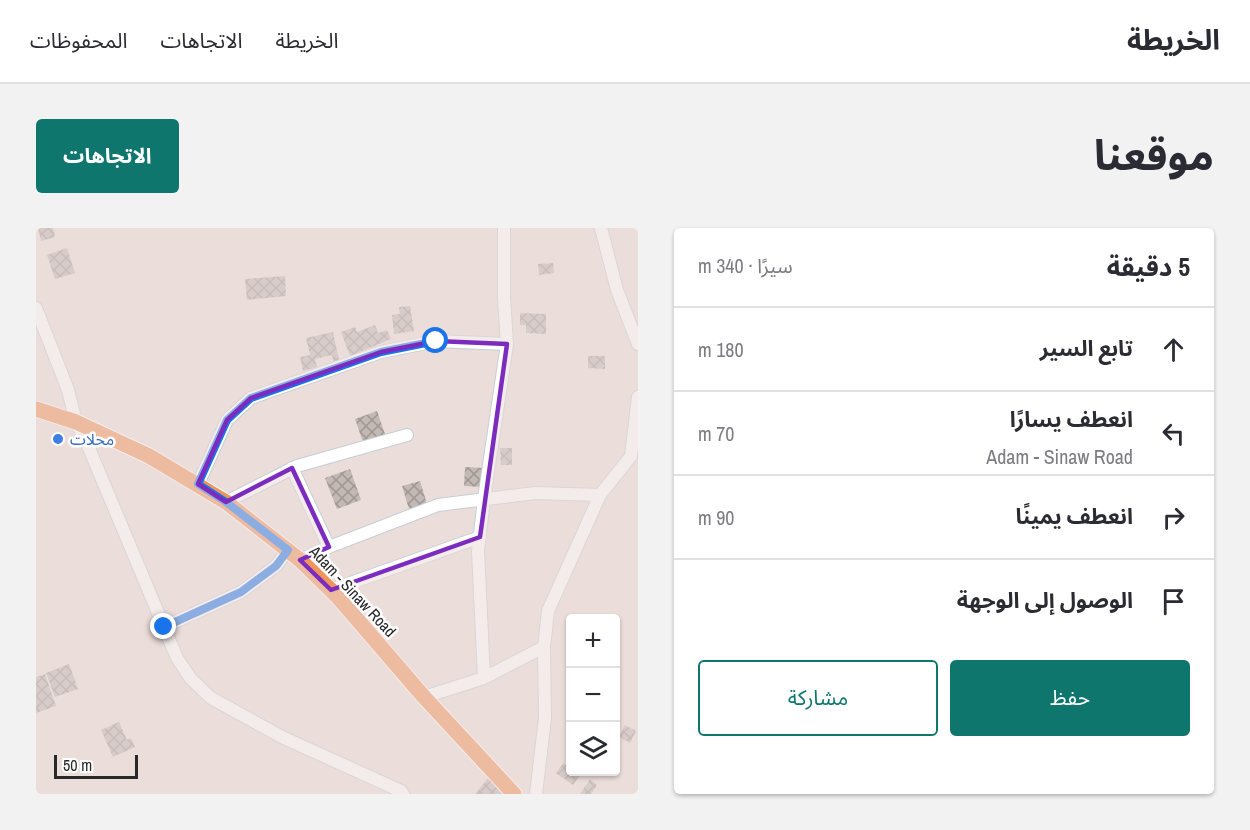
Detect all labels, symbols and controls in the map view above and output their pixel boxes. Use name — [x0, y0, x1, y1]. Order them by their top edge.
text: الخريطة — [1127, 21, 1220, 59]
text: المحفوظات — [30, 26, 127, 55]
text: الاتجاهات — [160, 26, 242, 55]
text: الخريطة — [275, 26, 338, 55]
button: الاتجاهات — [36, 119, 179, 193]
text: موقعنا — [1094, 127, 1214, 183]
text: 5 دقيقة — [1107, 249, 1190, 284]
text: سيرًا · 340 m — [698, 252, 793, 279]
route start — [422, 327, 448, 353]
text: تابع السير — [1040, 333, 1133, 363]
icon: ahead — [1157, 333, 1190, 366]
text: 180 m — [698, 336, 744, 363]
text: انعطف يسارًا — [1010, 404, 1133, 434]
icon: left — [1157, 417, 1190, 450]
text: 70 m — [698, 420, 734, 447]
place label: محلات — [70, 428, 114, 450]
marker: محلات — [51, 432, 65, 446]
text: Adam - Sinaw Road — [986, 443, 1133, 470]
text: انعطف يمينًا — [1015, 501, 1133, 531]
icon: right — [1157, 501, 1190, 534]
text: 90 m — [698, 504, 734, 531]
street label: Adam - Sinaw Road — [304, 540, 401, 641]
text: الوصول إلى الوجهة — [957, 585, 1133, 615]
icon: arrive — [1157, 585, 1190, 618]
route end — [150, 613, 176, 639]
map controls — [566, 614, 620, 776]
button: + — [566, 614, 620, 668]
button: مشاركة — [698, 660, 938, 736]
button: حفظ — [950, 660, 1190, 736]
button: − — [566, 668, 620, 722]
button: layers — [566, 722, 620, 776]
scale bar — [54, 752, 138, 780]
text: 50 m — [63, 754, 92, 776]

